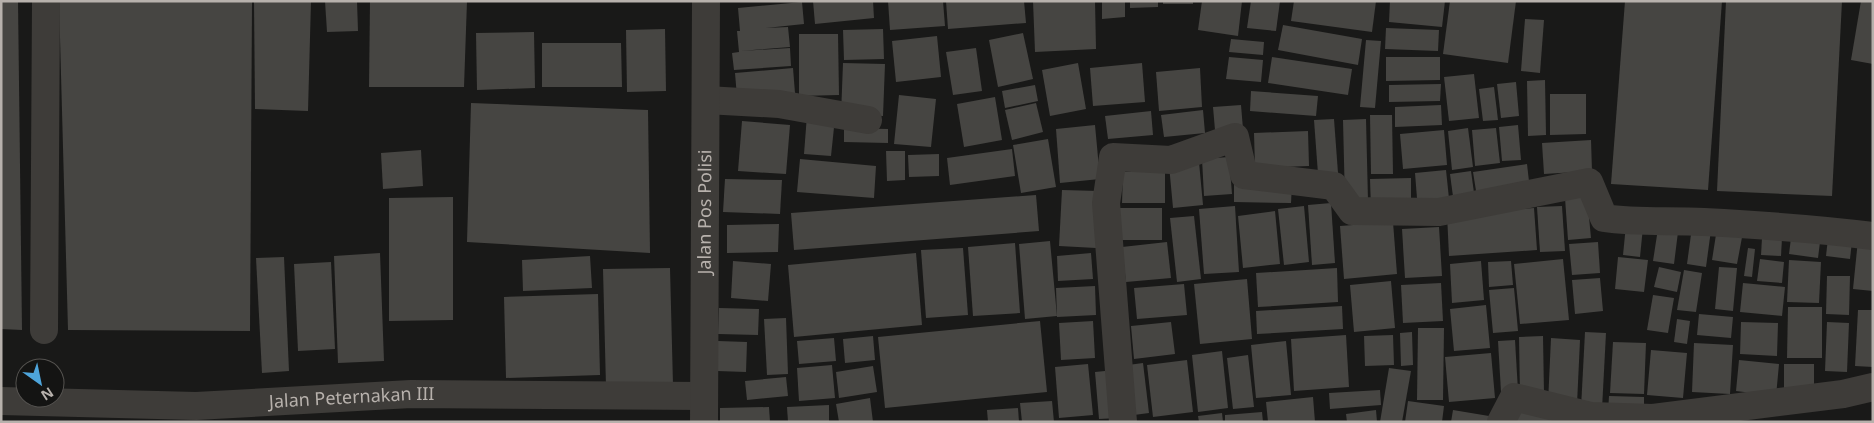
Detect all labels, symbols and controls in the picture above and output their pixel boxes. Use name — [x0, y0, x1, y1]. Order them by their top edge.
street label: Jalan Pos Polisi — [692, 149, 716, 277]
north arrow — [15, 358, 65, 408]
street label: Jalan Peternakan III — [266, 381, 435, 413]
text: N — [37, 383, 57, 405]

